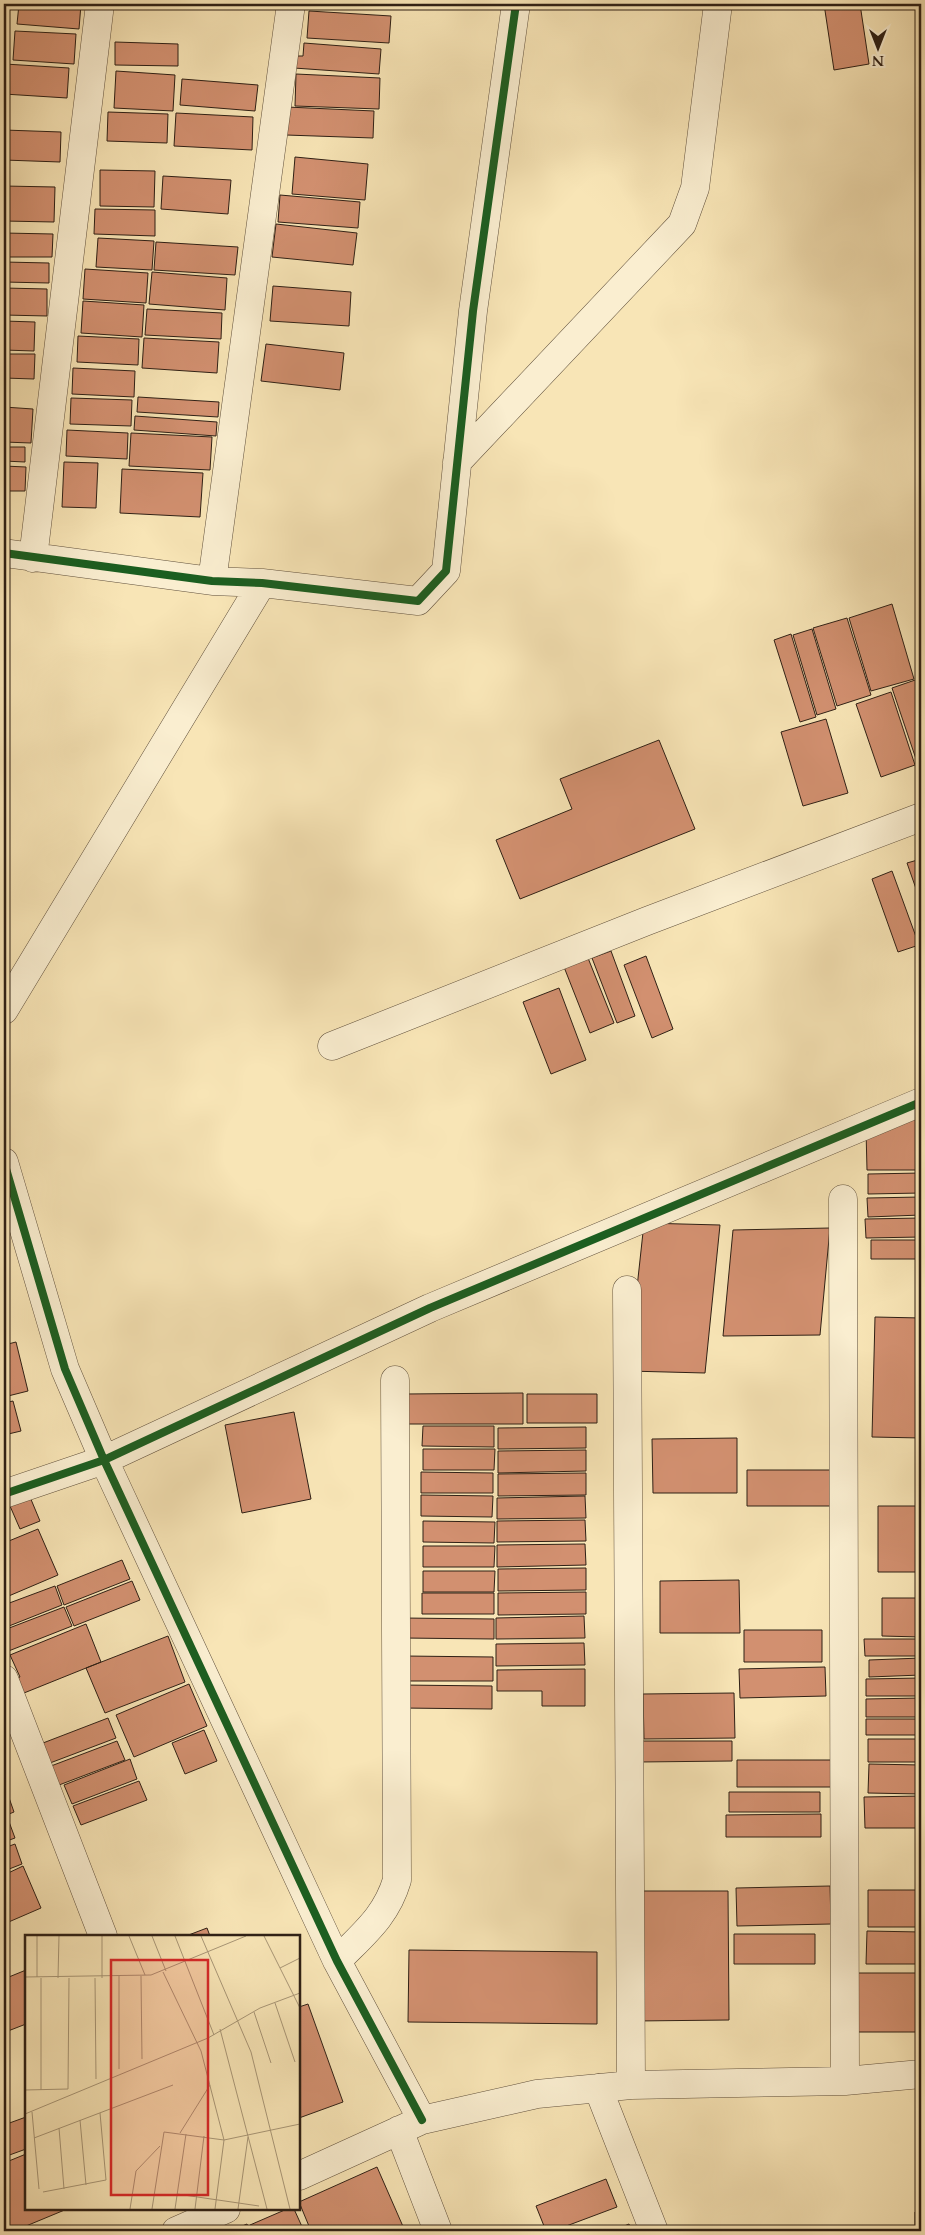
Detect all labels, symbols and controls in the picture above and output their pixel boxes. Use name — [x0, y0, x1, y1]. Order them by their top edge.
north arrow — [852, 22, 902, 72]
text: N — [872, 51, 884, 70]
inset map — [25, 1935, 300, 2210]

